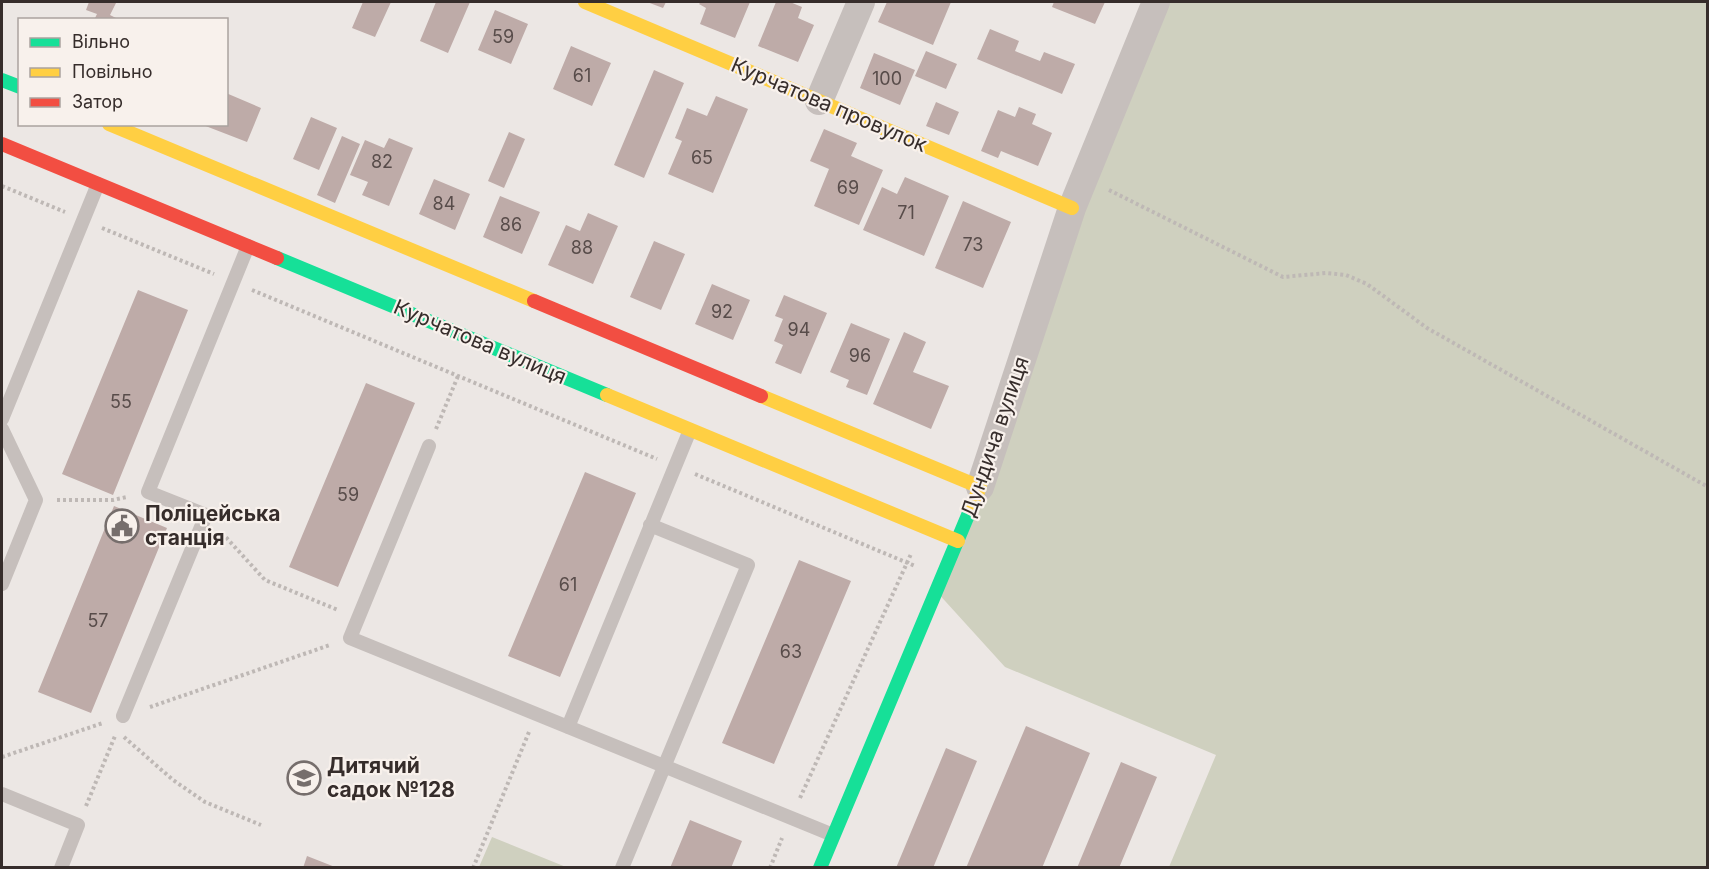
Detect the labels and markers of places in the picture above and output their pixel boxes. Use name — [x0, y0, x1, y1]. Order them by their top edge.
place label: Поліцейська станція — [145, 501, 280, 550]
public building icon: Поліцейська станція — [104, 508, 140, 544]
place label: Дитячий садок №128 — [327, 753, 455, 802]
school or university icon: Дитячий садок №128 — [286, 760, 322, 796]

